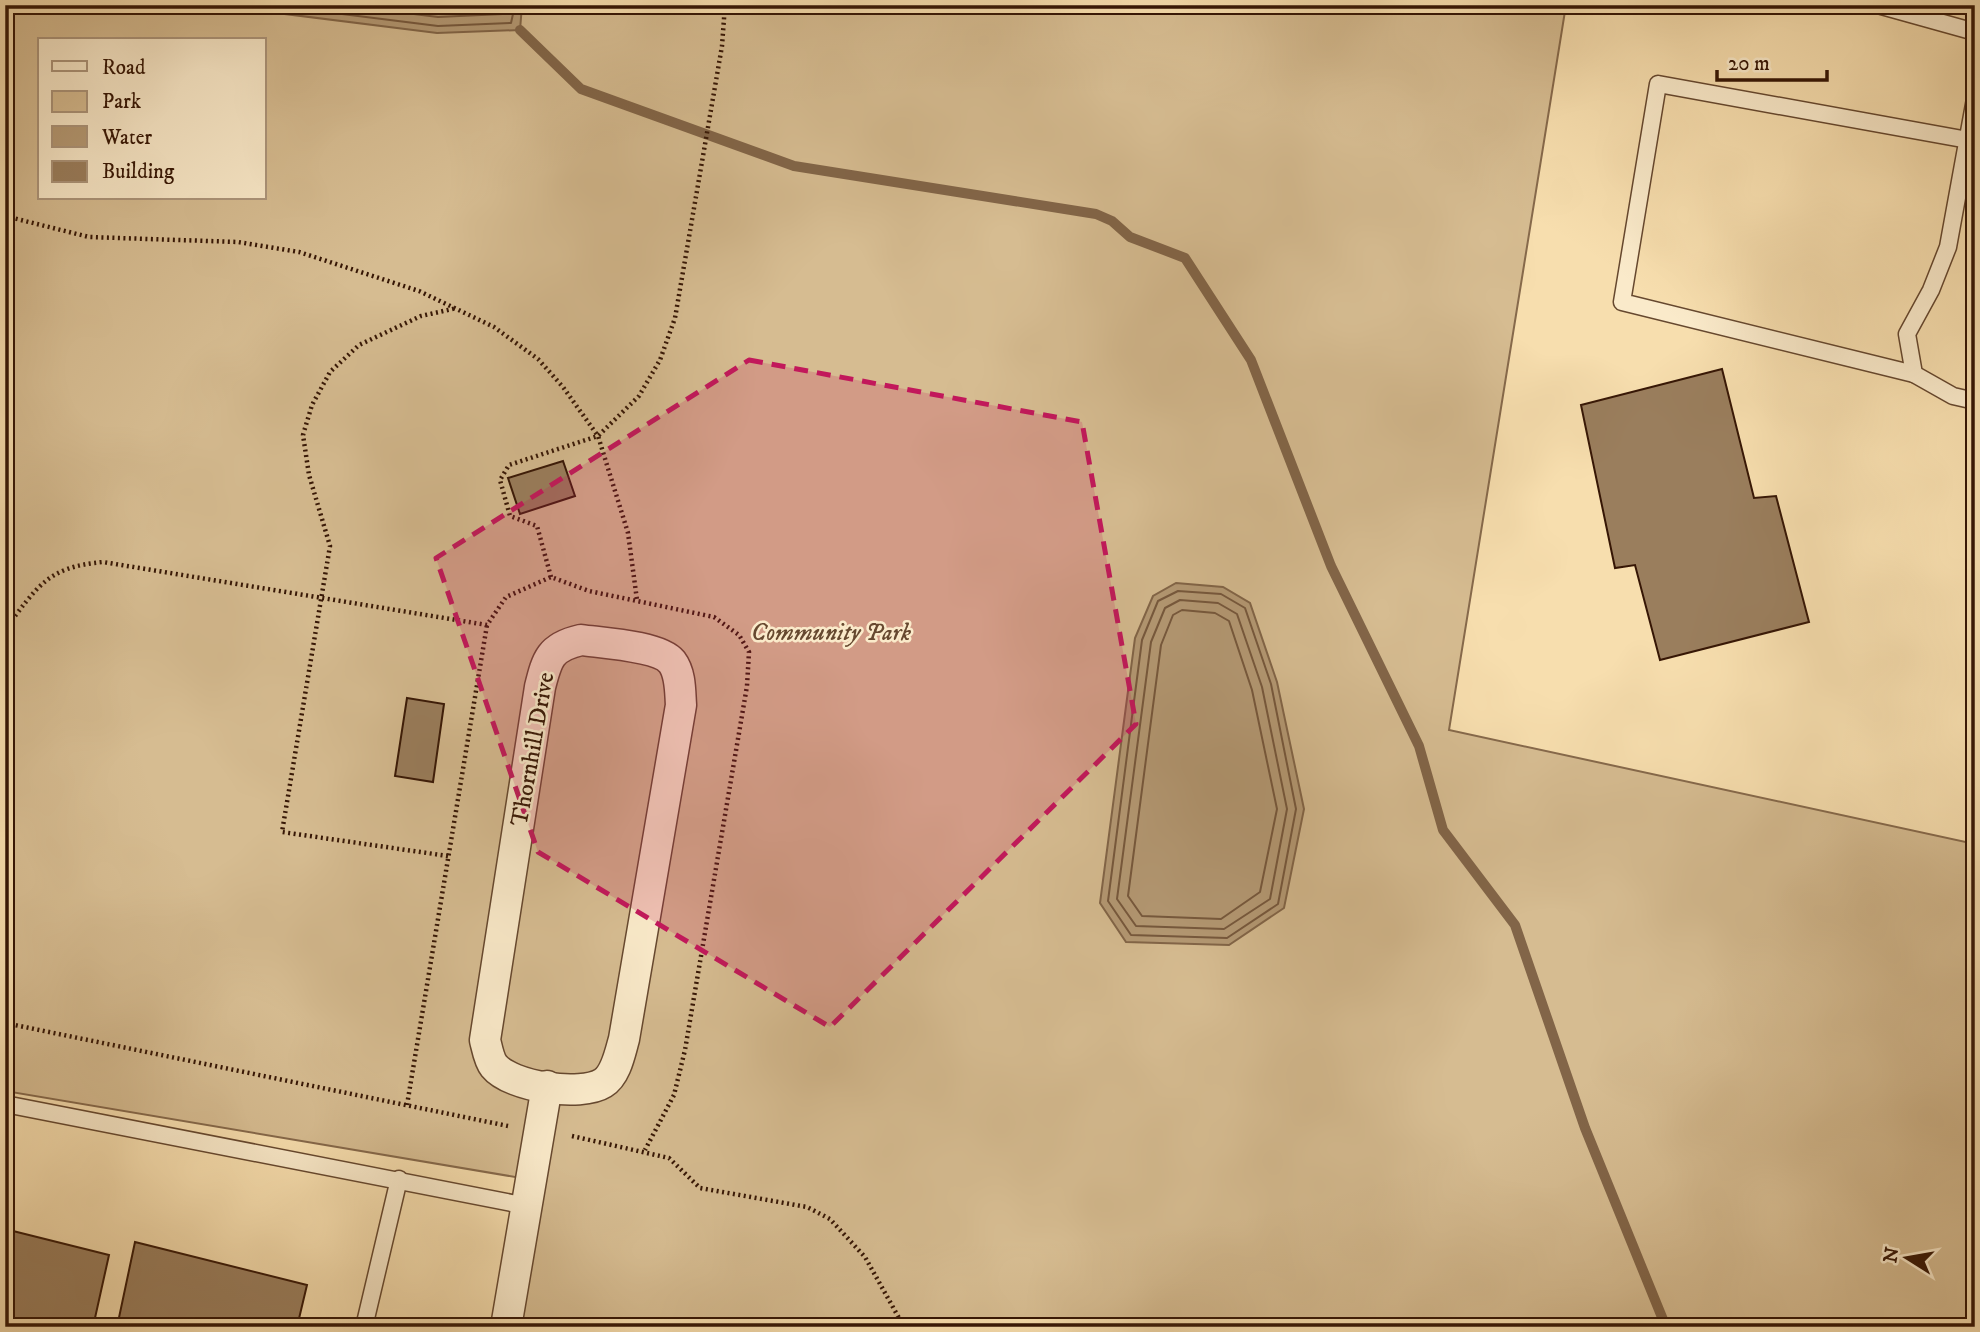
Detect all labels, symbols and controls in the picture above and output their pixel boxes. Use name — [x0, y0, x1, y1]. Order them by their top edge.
legend — [38, 38, 266, 200]
scale bar — [1717, 38, 1828, 82]
text: 20 m — [1728, 51, 1770, 77]
text: Road — [102, 55, 146, 81]
text: Park — [102, 89, 142, 115]
text: Water — [101, 125, 152, 151]
text: Building — [102, 159, 175, 185]
park label: Community Park — [751, 618, 911, 648]
street label: Thornhill Drive — [505, 670, 561, 828]
north arrow — [1871, 1224, 1941, 1294]
text: N — [1879, 1245, 1905, 1265]

